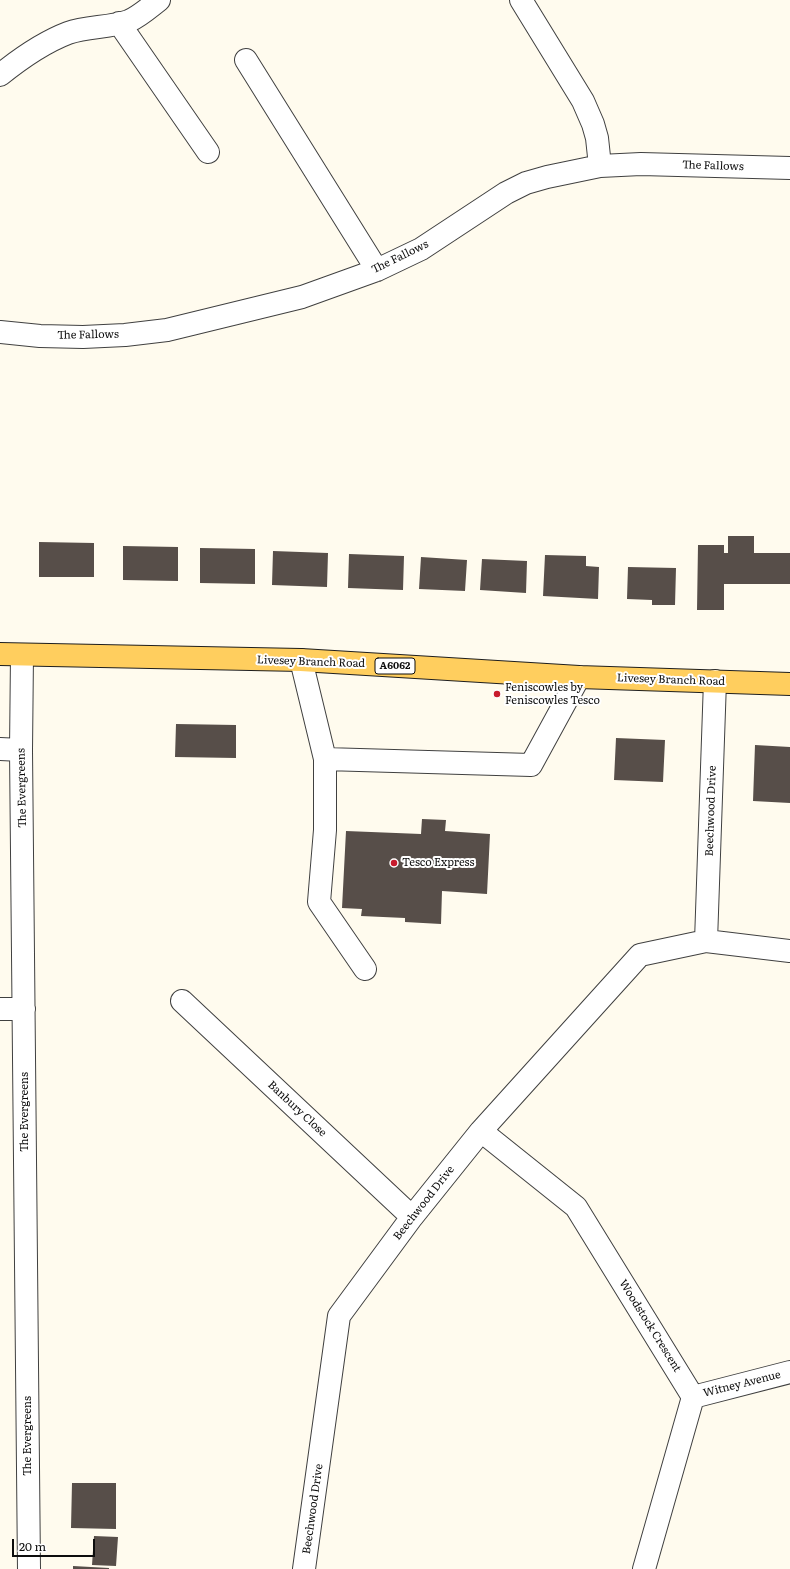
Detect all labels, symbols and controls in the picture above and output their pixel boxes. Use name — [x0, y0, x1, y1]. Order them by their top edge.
street label: The Fallows — [682, 158, 744, 174]
street label: The Fallows — [369, 238, 431, 276]
street label: The Fallows — [57, 328, 119, 342]
street label: Livesey Branch Road — [257, 654, 365, 670]
road number: A6062 — [375, 658, 415, 674]
street label: Livesey Branch Road — [617, 672, 725, 688]
place label: Feniscowles by Feniscowles Tesco — [505, 681, 600, 707]
marker: Feniscowles by Feniscowles Tesco — [492, 689, 502, 699]
street label: The Evergreens — [15, 748, 29, 828]
street label: Beechwood Drive — [703, 765, 719, 857]
place label: Tesco Express — [402, 856, 474, 870]
marker: Tesco Express — [389, 858, 399, 868]
street label: The Evergreens — [18, 1072, 32, 1152]
street label: Banbury Close — [265, 1078, 329, 1140]
street label: Beechwood Drive — [391, 1163, 457, 1243]
street label: Woodstock Crescent — [616, 1277, 684, 1375]
street label: Witney Avenue — [702, 1368, 782, 1400]
street label: The Evergreens — [21, 1396, 35, 1476]
street label: Beechwood Drive — [300, 1463, 326, 1555]
scale bar — [14, 1531, 97, 1557]
text: 20 m — [19, 1537, 46, 1555]

